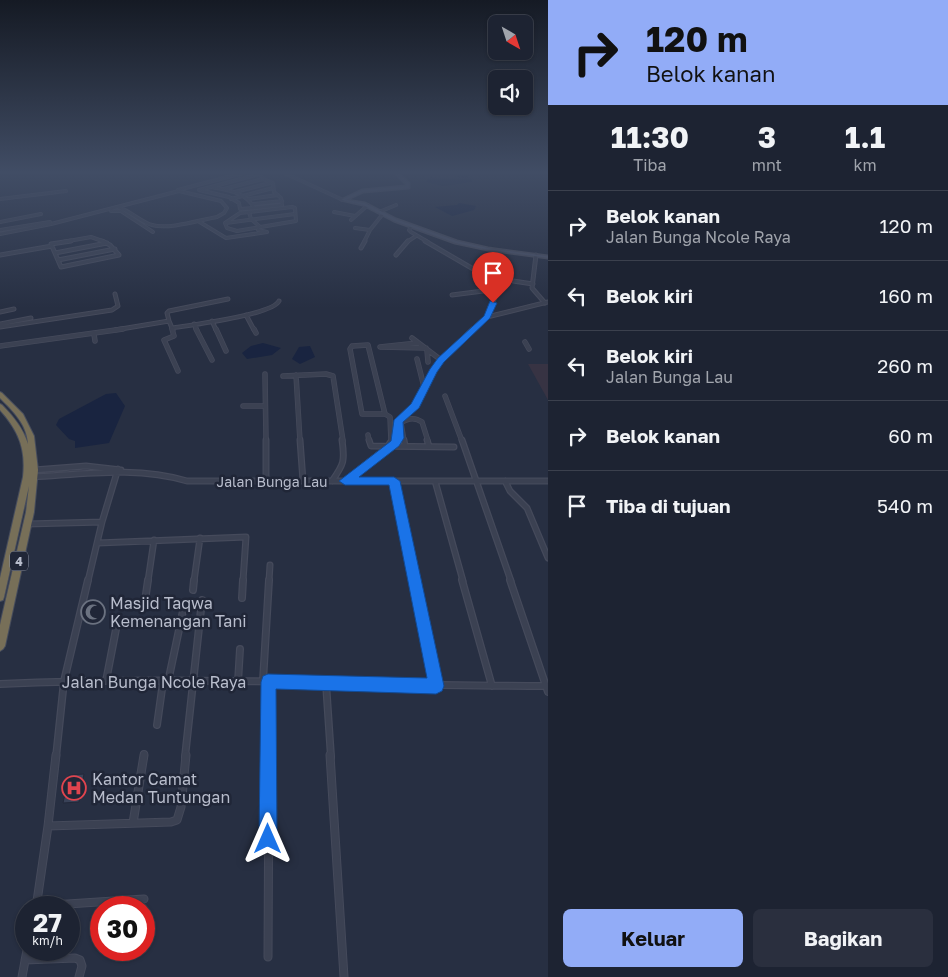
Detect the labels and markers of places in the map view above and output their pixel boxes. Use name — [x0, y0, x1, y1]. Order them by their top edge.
pin — [472, 252, 514, 303]
place label: Masjid Taqwa Kemenangan Tani — [110, 593, 247, 631]
mosque icon: Masjid Taqwa Kemenangan Tani — [80, 599, 106, 625]
place label: Kantor Camat Medan Tuntungan — [92, 769, 230, 807]
hospital icon: Kantor Camat Medan Tuntungan — [61, 775, 87, 801]

